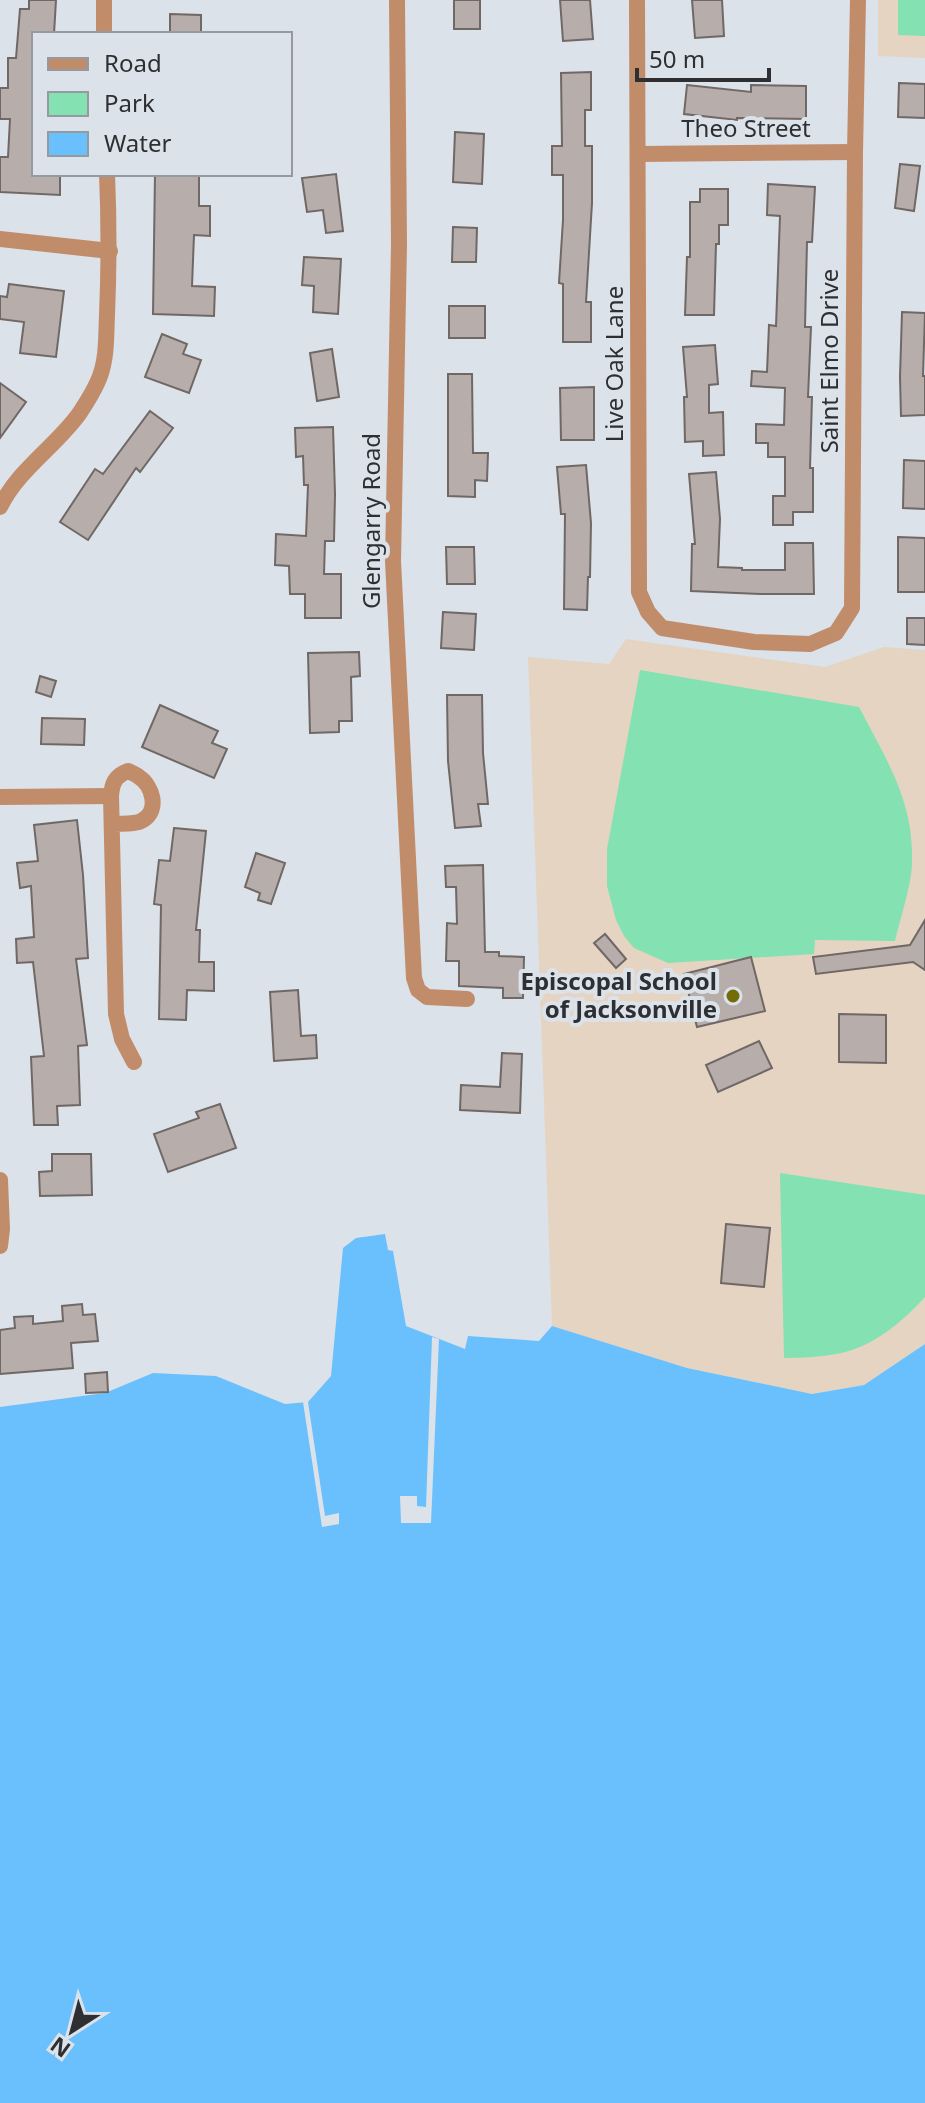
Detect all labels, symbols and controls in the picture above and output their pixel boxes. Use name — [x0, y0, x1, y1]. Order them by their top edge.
legend — [32, 32, 292, 176]
scale bar — [637, 32, 769, 82]
text: 50 m — [649, 42, 705, 75]
text: Road — [104, 46, 162, 79]
text: Park — [104, 86, 155, 119]
street label: Theo Street — [681, 111, 811, 144]
text: Water — [104, 126, 172, 159]
street label: Saint Elmo Drive — [812, 269, 845, 453]
street label: Live Oak Lane — [597, 286, 630, 442]
street label: Glengarry Road — [354, 433, 387, 609]
place label: Episcopal School of Jacksonville — [520, 964, 717, 1025]
marker: Episcopal School of Jacksonville — [724, 987, 742, 1005]
north arrow — [32, 1991, 112, 2071]
text: N — [44, 2031, 76, 2065]

